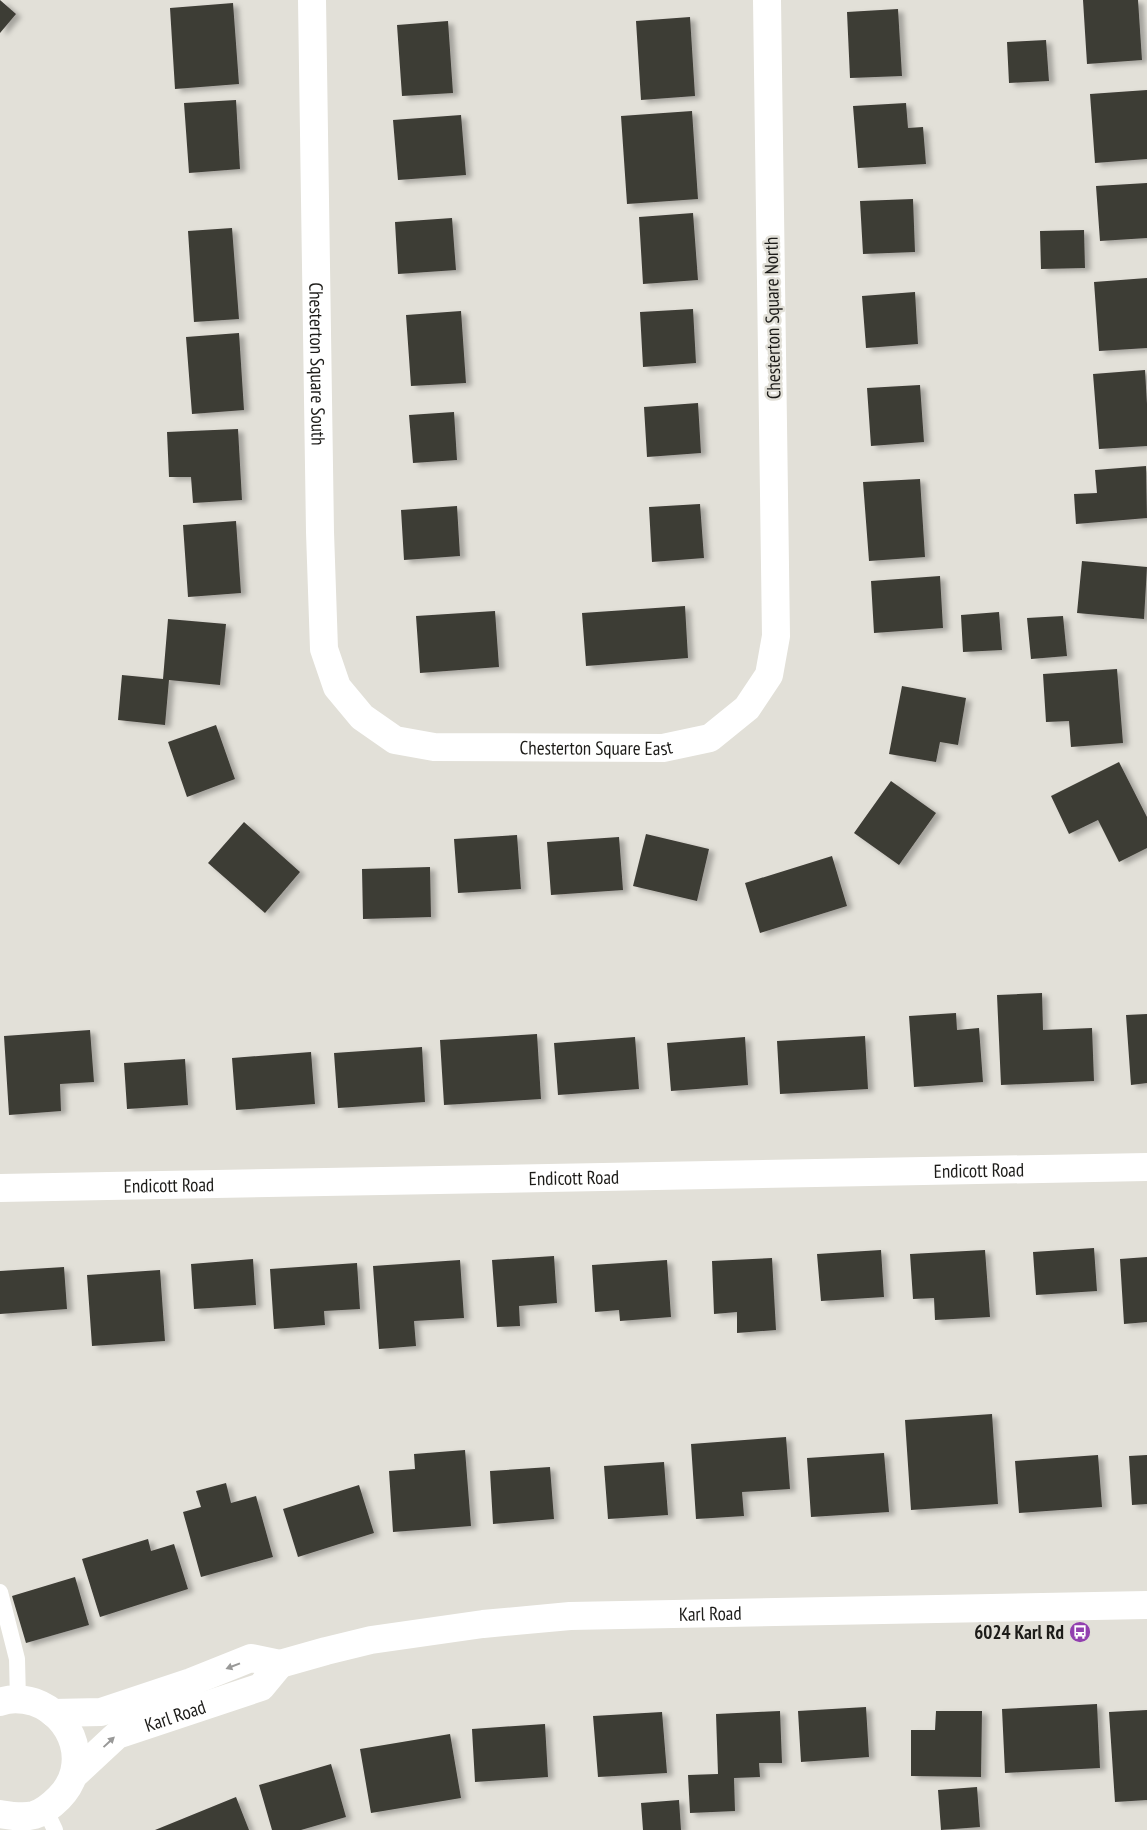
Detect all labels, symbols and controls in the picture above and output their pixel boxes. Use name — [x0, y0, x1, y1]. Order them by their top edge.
street label: Chesterton Square North — [759, 237, 785, 399]
street label: Chesterton Square South — [304, 282, 331, 446]
street label: Chesterton Square East — [520, 734, 675, 760]
street label: Endicott Road — [933, 1157, 1024, 1183]
street label: Endicott Road — [528, 1165, 619, 1190]
street label: Endicott Road — [124, 1172, 214, 1198]
street label: Karl Road — [679, 1601, 742, 1626]
place label: 6024 Karl Rd — [974, 1620, 1064, 1644]
bus stop icon: 6024 Karl Rd — [1068, 1620, 1092, 1644]
one-way arrow — [226, 1662, 240, 1670]
street label: Karl Road — [142, 1694, 209, 1737]
one-way arrow — [103, 1736, 115, 1748]

